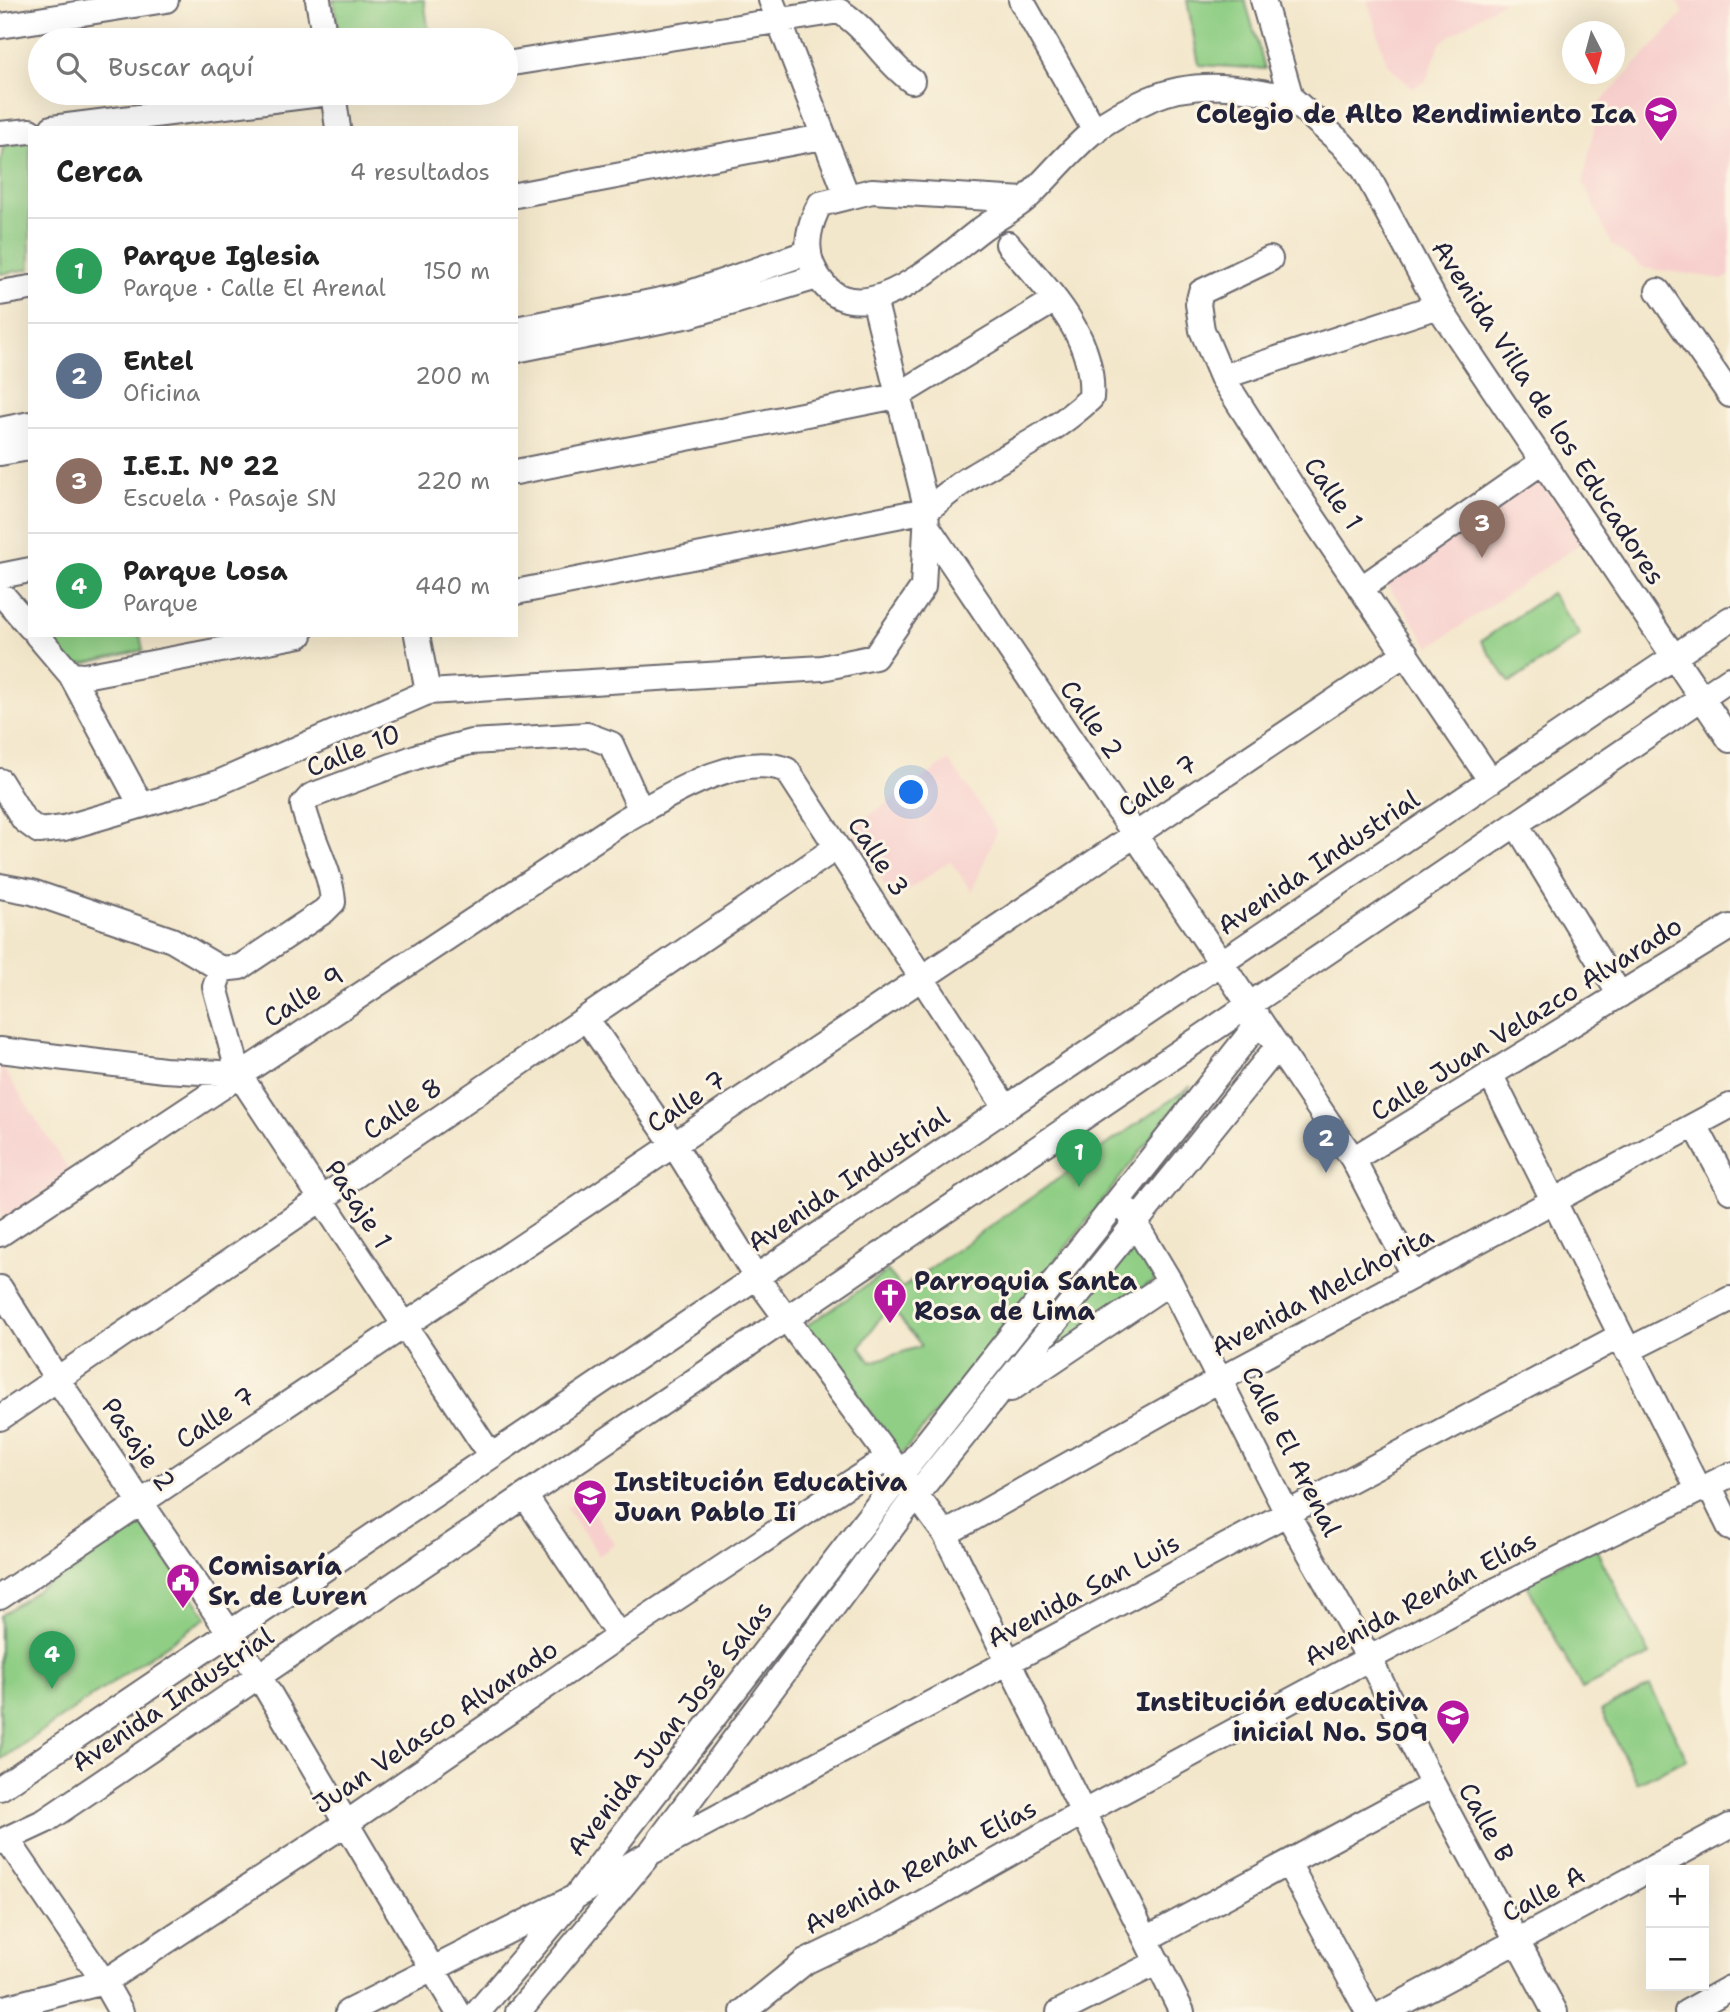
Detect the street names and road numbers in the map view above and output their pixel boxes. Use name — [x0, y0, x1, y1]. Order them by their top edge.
street label: Avenida Villa de los Educadores — [1424, 233, 1674, 591]
street label: Calle 1 — [1296, 450, 1372, 536]
street label: Calle 2 — [1052, 673, 1132, 765]
street label: Calle 10 — [301, 715, 405, 785]
street label: Calle 7 — [1110, 746, 1204, 824]
street label: Avenida Industrial — [1210, 781, 1426, 943]
street label: Calle 3 — [840, 809, 918, 903]
street label: Calle Juan Velazco Alvarado — [1364, 907, 1688, 1129]
street label: Calle 9 — [256, 957, 350, 1035]
street label: Calle 7 — [639, 1062, 733, 1140]
street label: Calle 8 — [355, 1069, 449, 1147]
street label: Avenida Industrial — [740, 1098, 956, 1260]
street label: Pasaje 1 — [317, 1153, 401, 1255]
street label: Avenida Melchorita — [1205, 1218, 1439, 1364]
street label: Calle El Arenal — [1234, 1360, 1350, 1542]
street label: Calle 7 — [168, 1378, 262, 1456]
street label: Pasaje 2 — [94, 1390, 184, 1498]
street label: Avenida Renán Elías — [1298, 1522, 1542, 1674]
street label: Avenida San Luis — [981, 1524, 1185, 1656]
street label: Avenida Juan José Salas — [558, 1593, 780, 1863]
street label: Avenida Industrial — [64, 1618, 280, 1780]
street label: Juan Velasco Alvarado — [306, 1631, 564, 1821]
street label: Calle B — [1451, 1776, 1523, 1868]
street label: Avenida Renán Elías — [798, 1790, 1042, 1942]
street label: Calle A — [1495, 1857, 1591, 1929]

